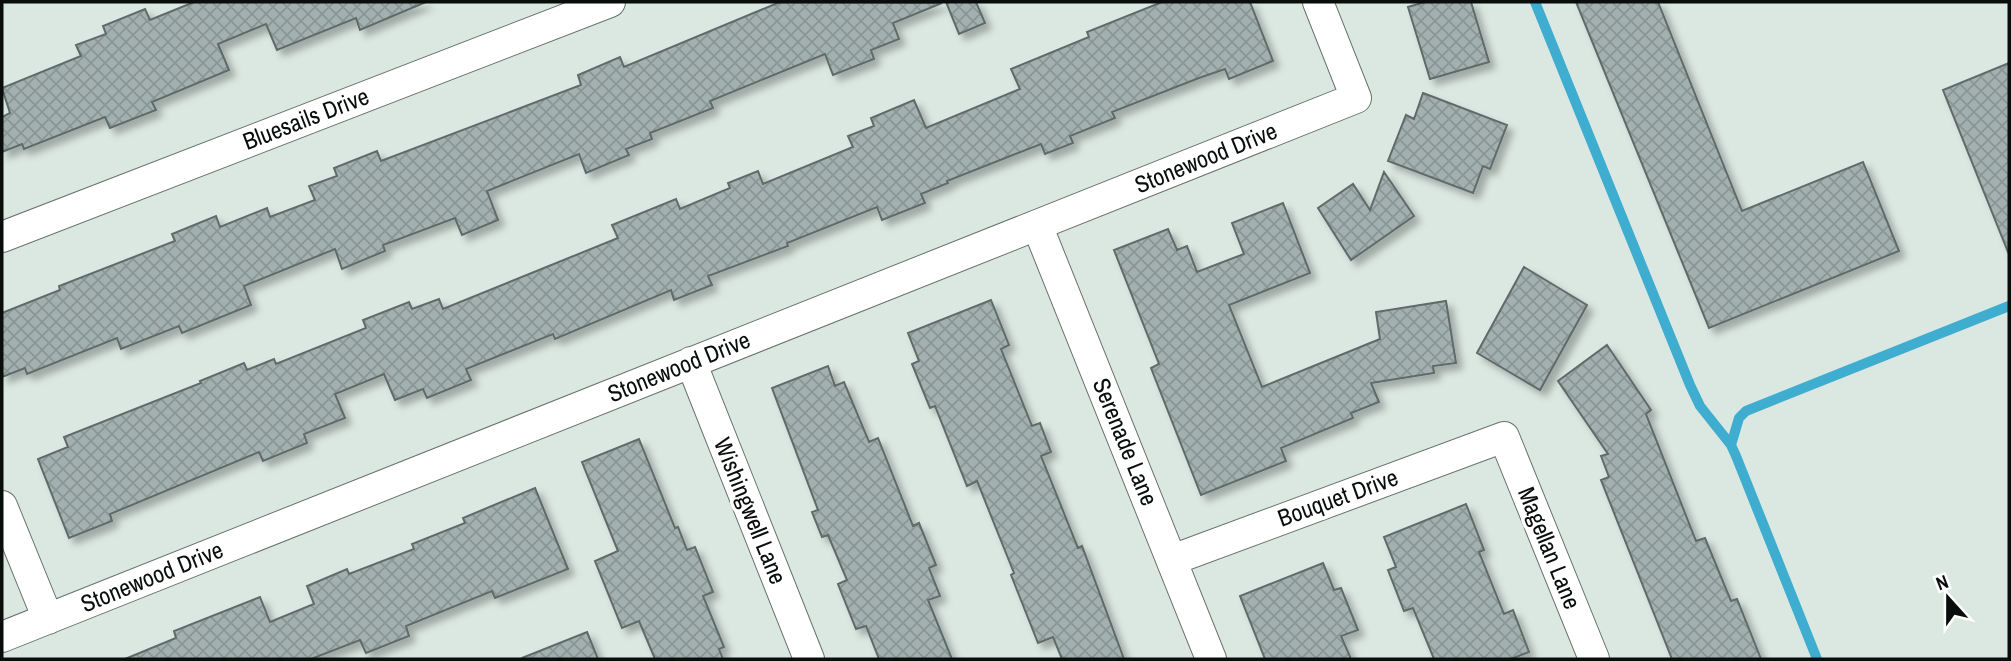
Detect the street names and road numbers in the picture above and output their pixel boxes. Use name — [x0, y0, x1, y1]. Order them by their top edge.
street label: Bluesails Drive — [238, 79, 373, 157]
street label: Stonewood Drive — [1130, 114, 1282, 200]
street label: Stonewood Drive — [603, 323, 755, 409]
street label: Serenade Lane — [1086, 373, 1166, 510]
street label: Wishingwell Lane — [707, 433, 795, 589]
street label: Bouquet Drive — [1273, 461, 1402, 534]
street label: Magellan Lane — [1511, 482, 1589, 613]
street label: Stonewood Drive — [76, 533, 228, 619]

